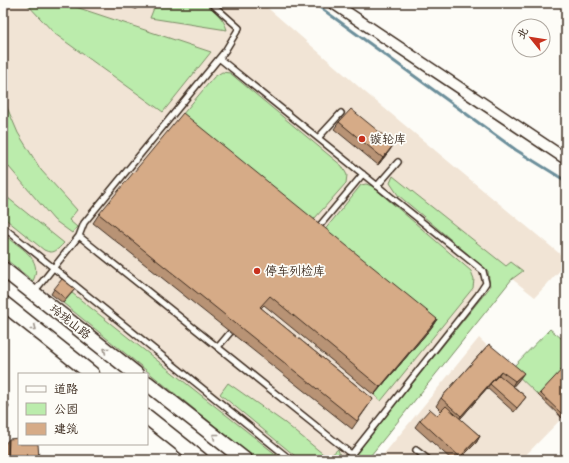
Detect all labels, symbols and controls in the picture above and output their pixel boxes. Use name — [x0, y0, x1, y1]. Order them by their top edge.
north arrow — [511, 18, 551, 58]
text: 北 — [514, 25, 531, 41]
place label: 镟轮库 — [370, 132, 406, 147]
marker: 镟轮库 — [357, 134, 367, 144]
place label: 停车列检库 — [265, 264, 325, 279]
marker: 停车列检库 — [252, 266, 262, 276]
street label: 玲珑山路 — [46, 301, 94, 343]
one-way arrow — [29, 323, 36, 330]
one-way arrow — [103, 348, 110, 355]
legend — [18, 373, 148, 445]
text: 道路 — [54, 382, 78, 397]
text: 公园 — [54, 402, 78, 417]
text: 建筑 — [54, 422, 78, 437]
one-way arrow — [212, 434, 219, 441]

